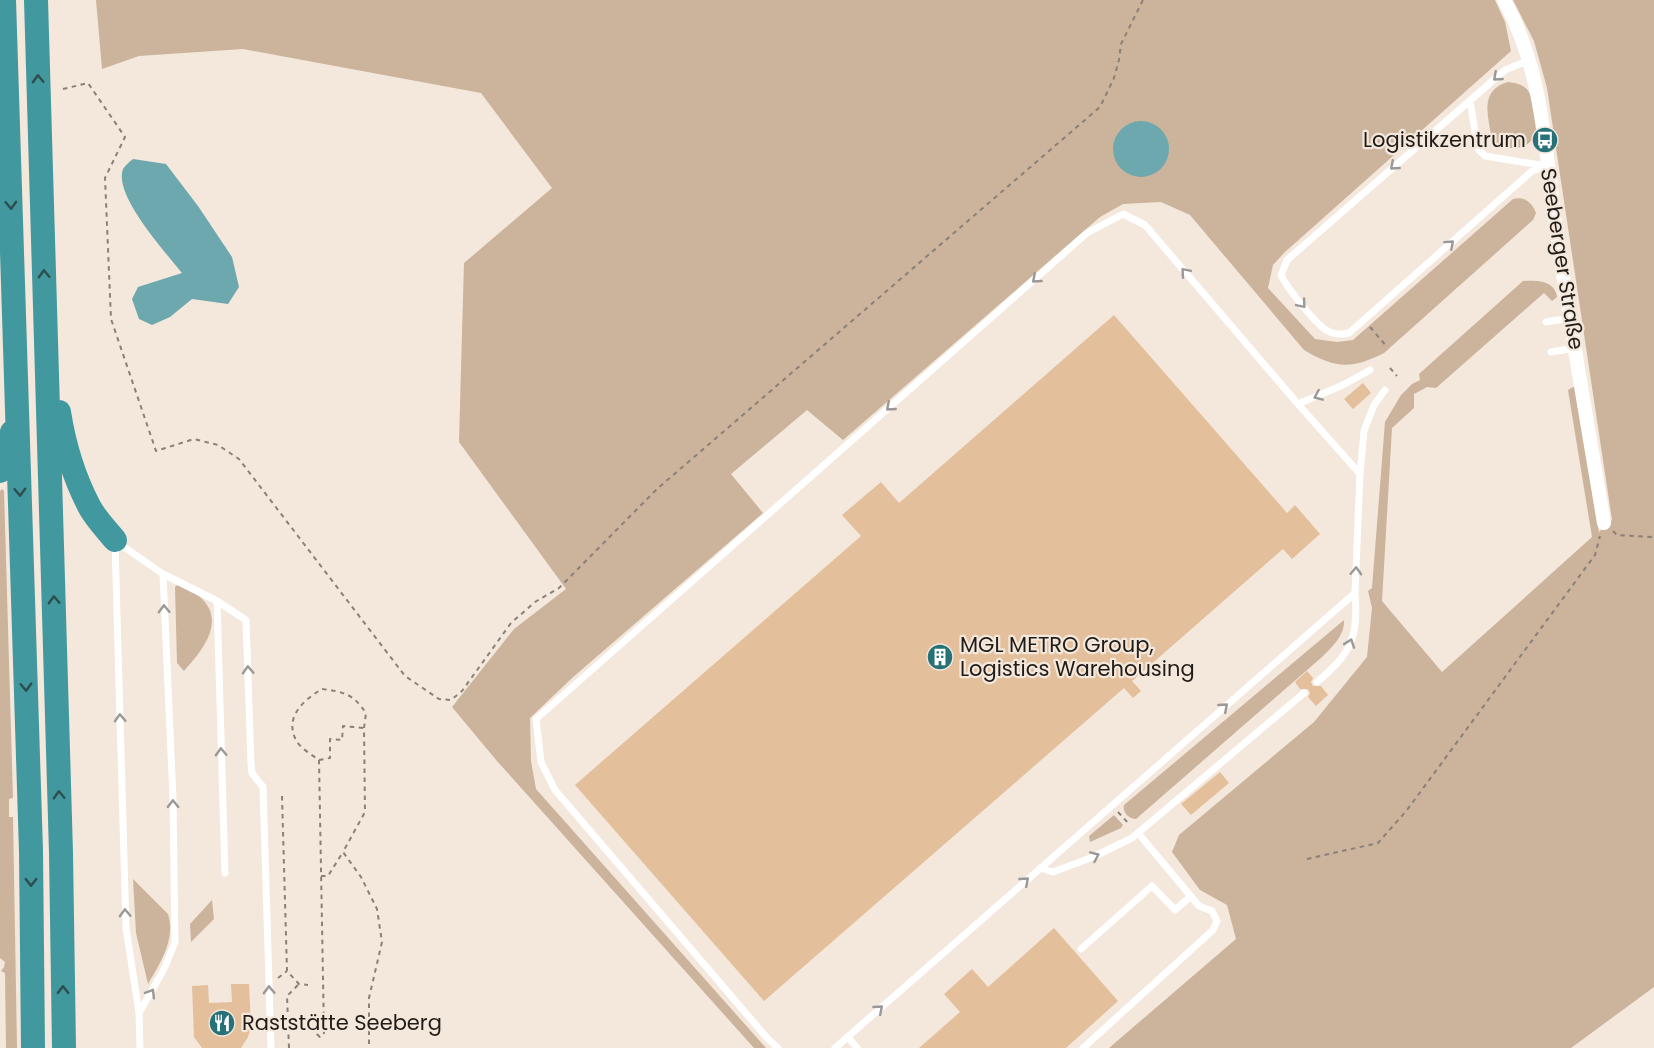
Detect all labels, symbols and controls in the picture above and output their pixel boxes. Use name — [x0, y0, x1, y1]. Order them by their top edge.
one-way arrow — [1493, 69, 1504, 80]
one-way arrow — [32, 75, 45, 84]
place label: Logistikzentrum — [1363, 125, 1526, 154]
bus stop icon: Logistikzentrum — [1530, 125, 1560, 155]
one-way arrow — [1390, 159, 1401, 170]
street label: Seeberger Straße — [1534, 166, 1591, 352]
one-way arrow — [5, 201, 17, 210]
one-way arrow — [1443, 240, 1454, 251]
one-way arrow — [1181, 268, 1192, 279]
one-way arrow — [38, 269, 50, 278]
one-way arrow — [1032, 271, 1043, 282]
one-way arrow — [1294, 297, 1305, 308]
one-way arrow — [1313, 388, 1324, 400]
one-way arrow — [886, 400, 897, 411]
one-way arrow — [14, 488, 27, 497]
one-way arrow — [1349, 567, 1362, 576]
one-way arrow — [47, 595, 60, 604]
one-way arrow — [158, 604, 171, 613]
place label: MGL METRO Group, Logistics Warehousing — [960, 630, 1195, 683]
one-way arrow — [1342, 639, 1355, 649]
building icon: MGL METRO Group, Logistics Warehousing — [925, 642, 955, 672]
one-way arrow — [241, 665, 254, 674]
one-way arrow — [20, 683, 32, 692]
one-way arrow — [1217, 703, 1228, 714]
one-way arrow — [114, 714, 126, 723]
one-way arrow — [215, 747, 227, 756]
one-way arrow — [53, 790, 66, 799]
one-way arrow — [166, 799, 179, 808]
one-way arrow — [1089, 851, 1100, 863]
one-way arrow — [1019, 877, 1029, 888]
one-way arrow — [25, 878, 37, 887]
one-way arrow — [119, 909, 132, 918]
one-way arrow — [57, 985, 69, 994]
one-way arrow — [263, 985, 276, 994]
one-way arrow — [143, 989, 155, 999]
one-way arrow — [872, 1005, 883, 1016]
restaurant icon: Raststätte Seeberg — [207, 1008, 237, 1038]
place label: Raststätte Seeberg — [242, 1008, 442, 1037]

